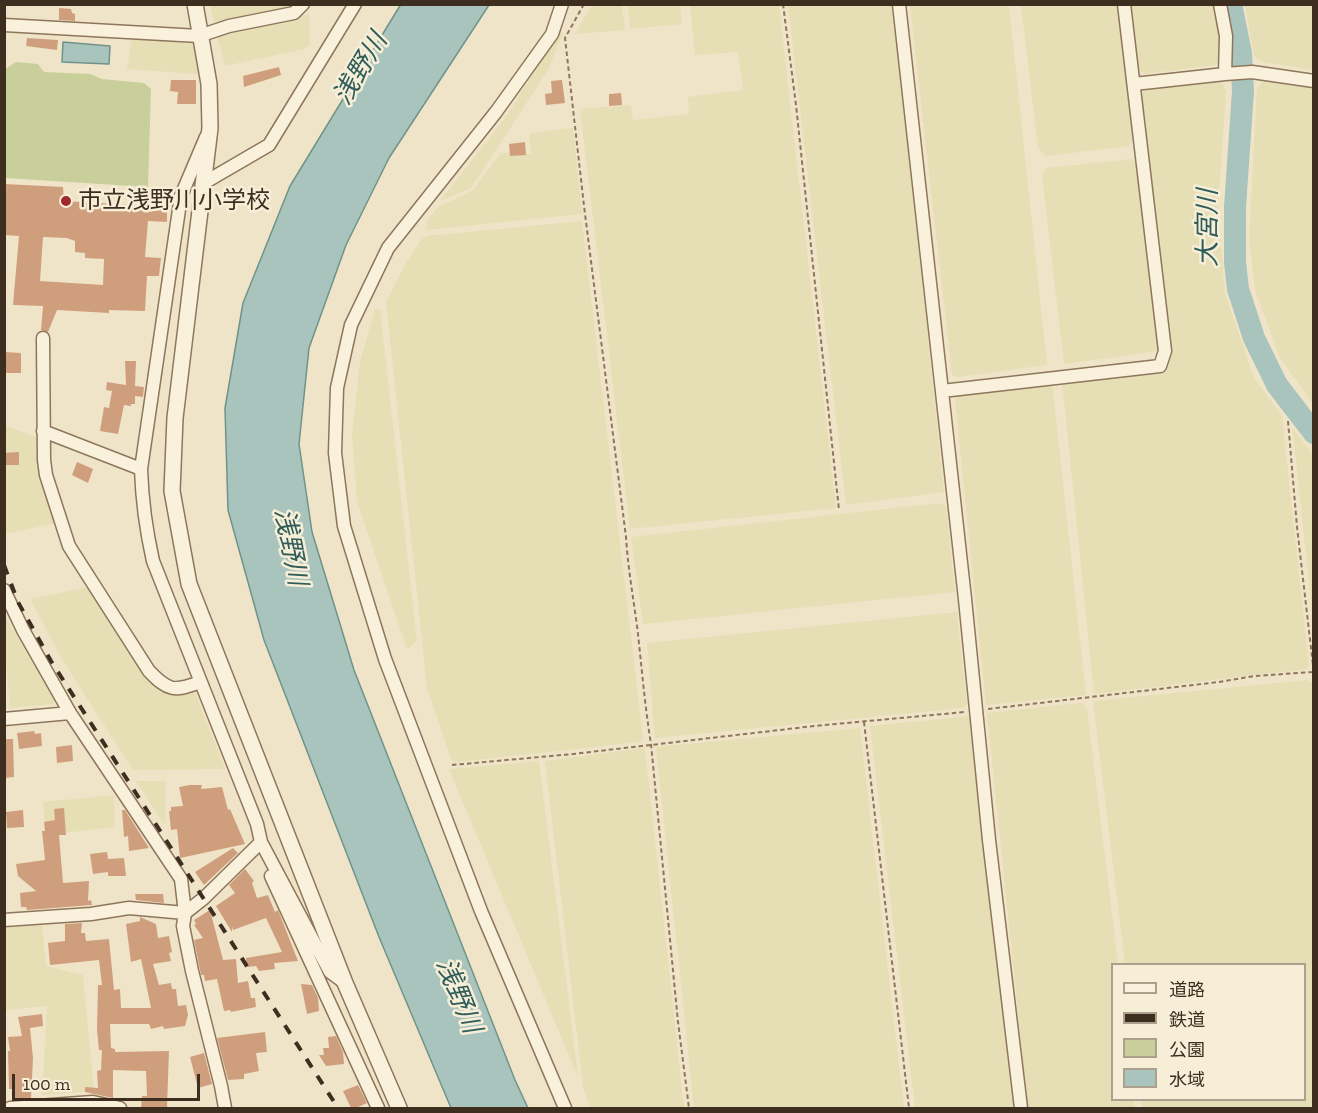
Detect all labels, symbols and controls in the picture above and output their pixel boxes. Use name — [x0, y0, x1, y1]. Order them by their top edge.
water label: 浅野川 — [328, 28, 394, 110]
place label: 市立浅野川小学校 — [78, 187, 270, 215]
water label: 大宮川 — [1193, 189, 1225, 267]
marker: 市立浅野川小学校 — [59, 194, 73, 208]
water label: 浅野川 — [267, 506, 313, 588]
water label: 浅野川 — [429, 954, 487, 1038]
legend — [1111, 963, 1306, 1101]
text: 道路 — [1169, 979, 1205, 1001]
text: 鉄道 — [1169, 1009, 1205, 1031]
text: 公園 — [1169, 1039, 1205, 1061]
scale bar — [15, 1062, 202, 1100]
text: 水域 — [1169, 1069, 1205, 1091]
text: 100 m — [23, 1073, 70, 1095]

